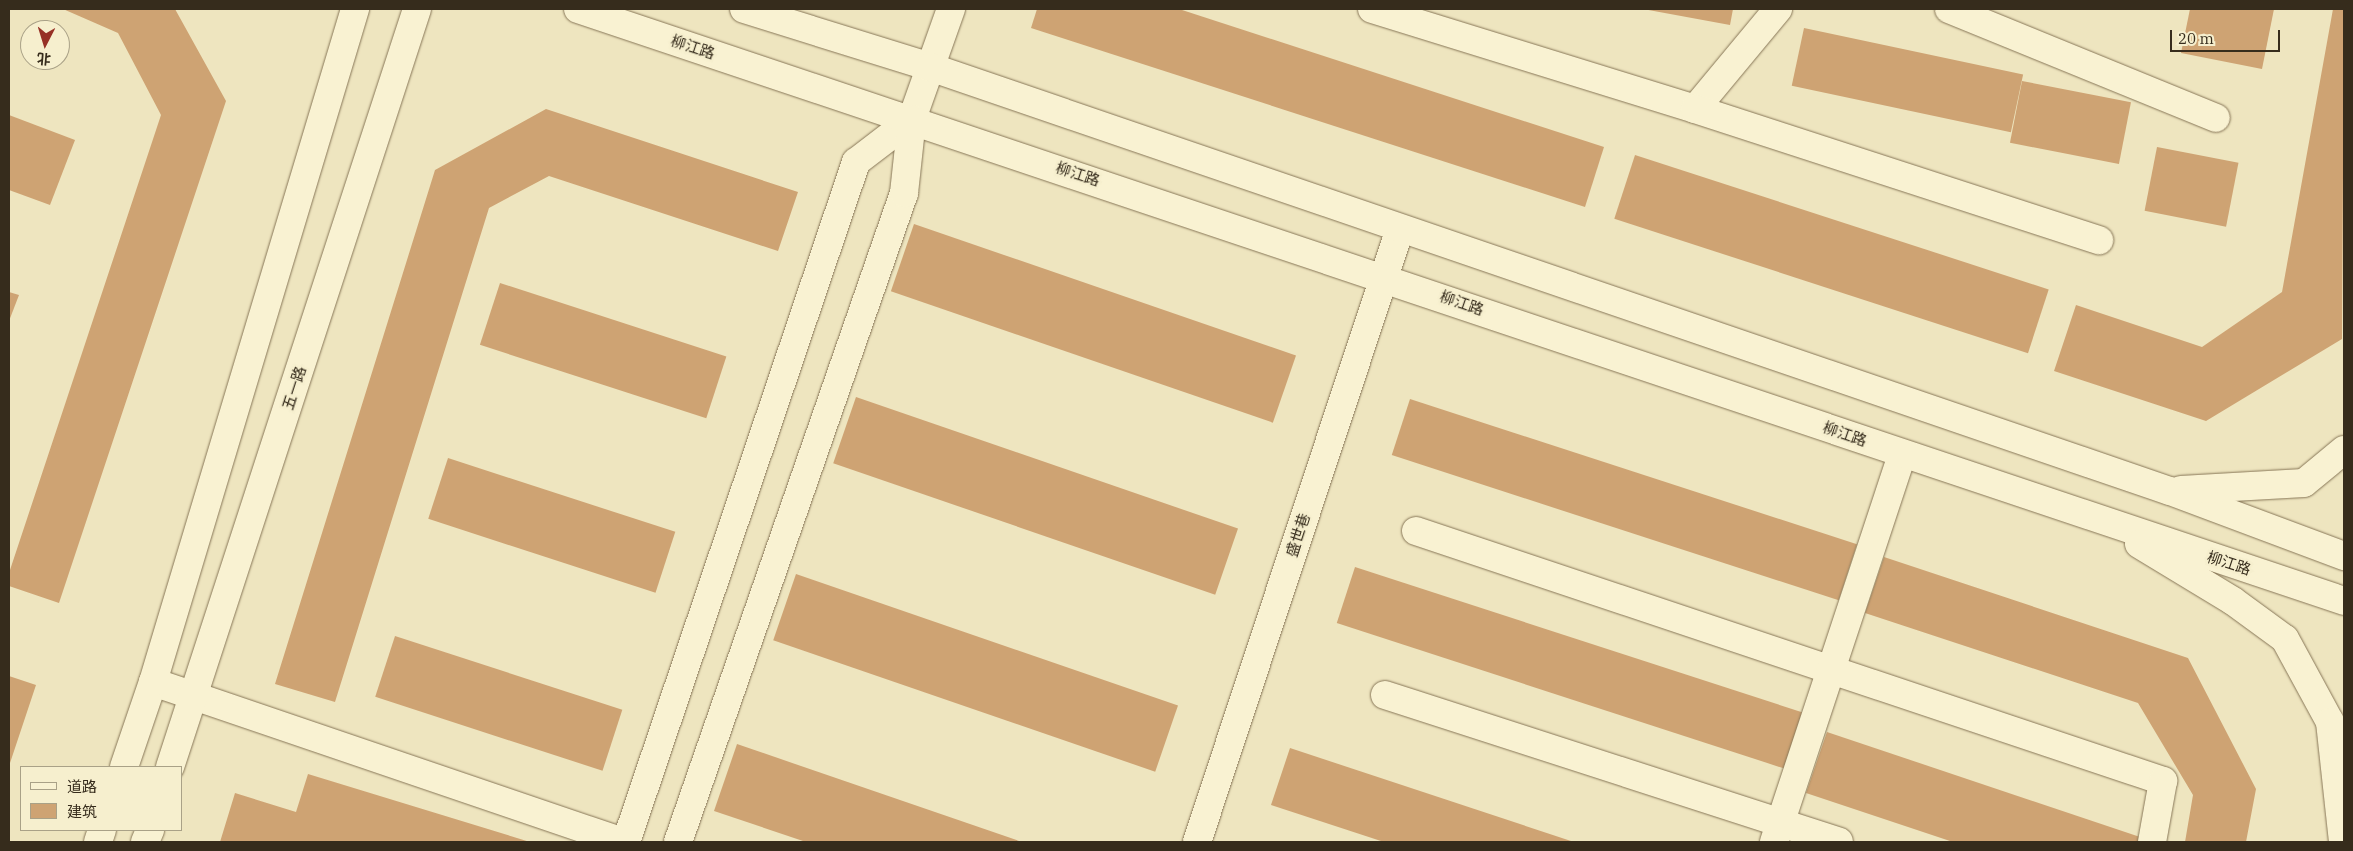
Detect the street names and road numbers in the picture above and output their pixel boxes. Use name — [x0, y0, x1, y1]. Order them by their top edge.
street label: 柳江路 — [669, 31, 717, 63]
street label: 柳江路 — [1054, 158, 1102, 190]
street label: 柳江路 — [1438, 287, 1486, 319]
street label: 五一路 — [278, 364, 310, 412]
street label: 柳江路 — [1821, 418, 1869, 450]
street label: 盛世巷 — [1282, 511, 1314, 559]
street label: 柳江路 — [2205, 547, 2253, 579]

